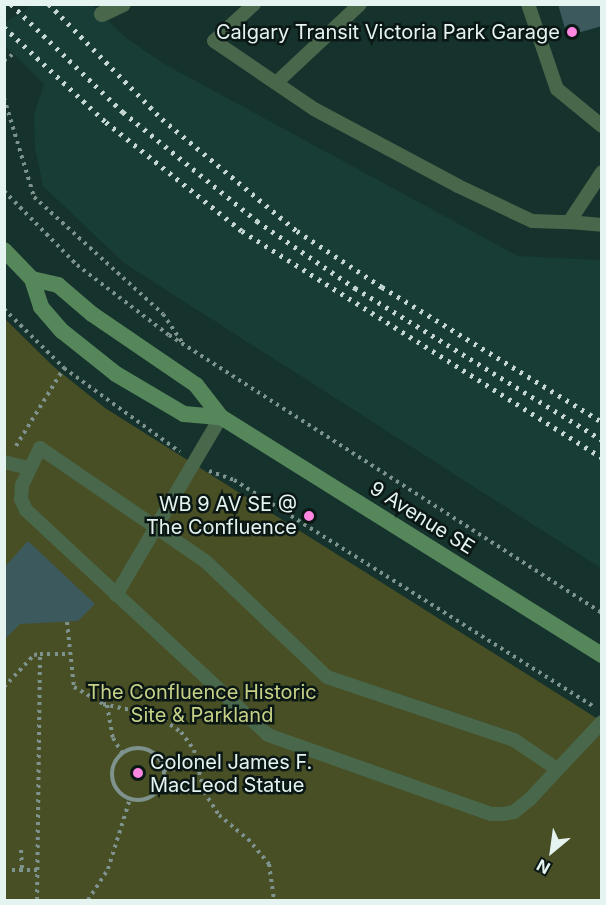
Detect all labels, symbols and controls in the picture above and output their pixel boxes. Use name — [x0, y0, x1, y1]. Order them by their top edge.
place label: Calgary Transit Victoria Park Garage — [216, 20, 560, 44]
marker: Calgary Transit Victoria Park Garage — [565, 25, 579, 39]
street label: 9 Avenue SE — [365, 476, 479, 560]
place label: WB 9 AV SE @ The Confluence — [146, 492, 297, 539]
marker: WB 9 AV SE @ The Confluence — [302, 509, 316, 523]
park label: The Confluence Historic Site & Parkland — [87, 680, 317, 727]
place label: Colonel James F. MacLeod Statue — [150, 750, 312, 797]
marker: Colonel James F. MacLeod Statue — [131, 766, 145, 780]
north arrow — [522, 821, 582, 881]
text: N — [533, 855, 553, 878]

